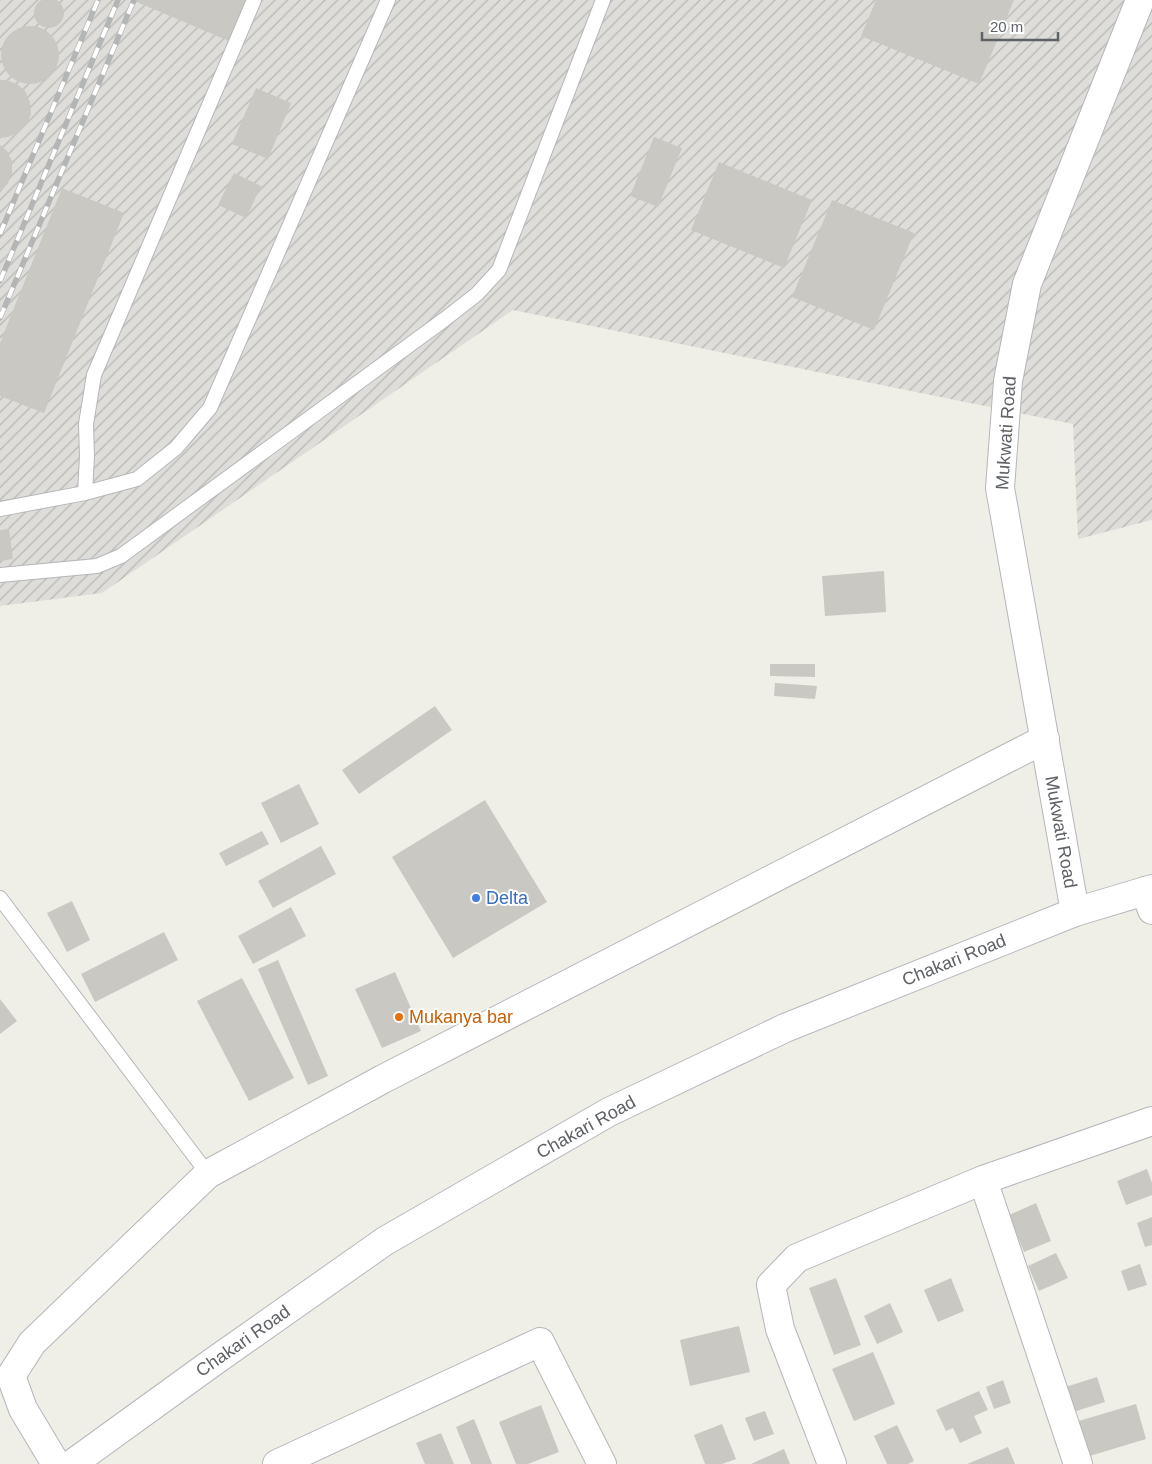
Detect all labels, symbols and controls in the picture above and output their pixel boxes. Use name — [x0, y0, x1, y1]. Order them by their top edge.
scale bar — [982, 10, 1058, 42]
text: 20 m — [990, 18, 1023, 35]
street label: Mukwati Road — [992, 375, 1020, 491]
street label: Mukwati Road — [1041, 774, 1081, 890]
place label: Delta — [486, 888, 529, 908]
marker: Delta — [470, 892, 482, 904]
street label: Chakari Road — [899, 930, 1009, 990]
place label: Mukanya bar — [409, 1007, 513, 1027]
marker: Mukanya bar — [393, 1011, 405, 1023]
street label: Chakari Road — [533, 1092, 639, 1162]
street label: Chakari Road — [192, 1301, 294, 1381]

